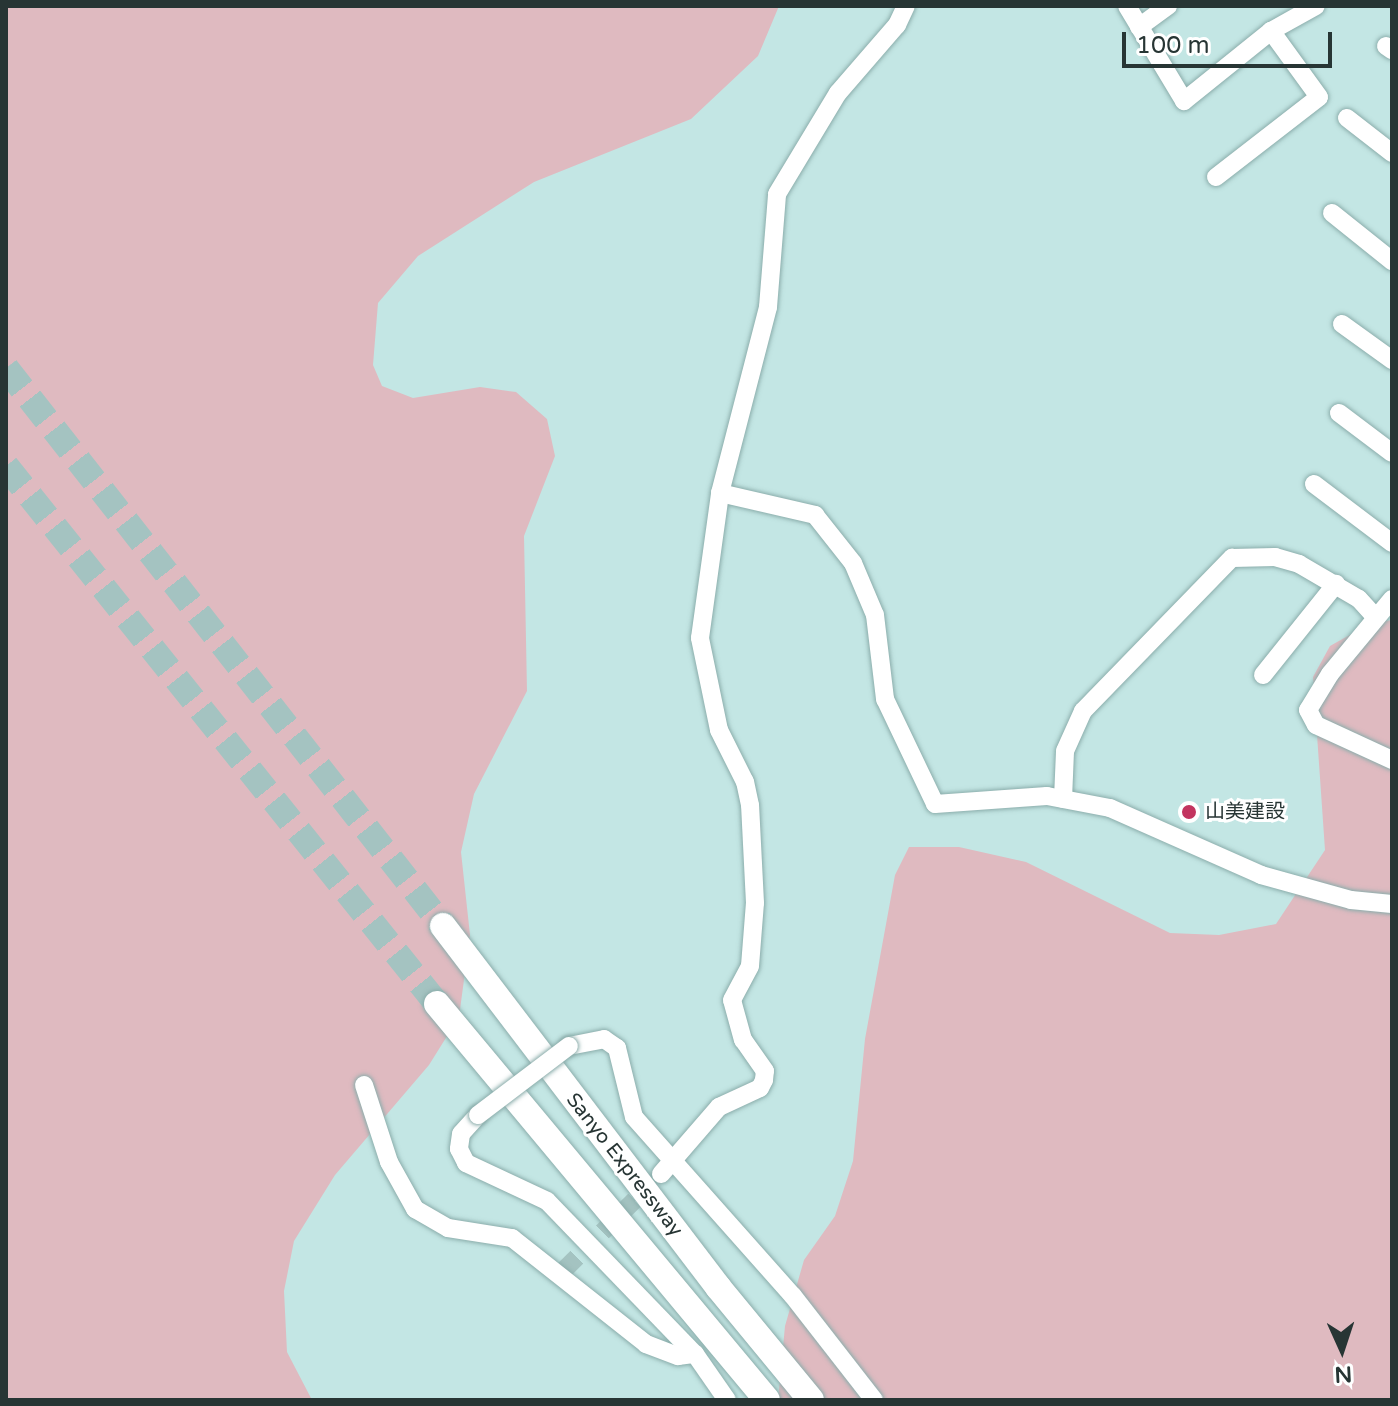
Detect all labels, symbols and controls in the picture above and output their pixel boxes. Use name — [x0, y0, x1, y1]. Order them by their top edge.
scale bar — [1126, 16, 1336, 66]
text: 100 m — [1136, 31, 1210, 60]
place label: 山美建設 — [1205, 800, 1285, 824]
marker: 山美建設 — [1180, 803, 1198, 821]
street label: Sanyo Expressway — [561, 1089, 687, 1241]
north arrow — [1302, 1310, 1382, 1390]
text: N — [1334, 1361, 1353, 1387]

